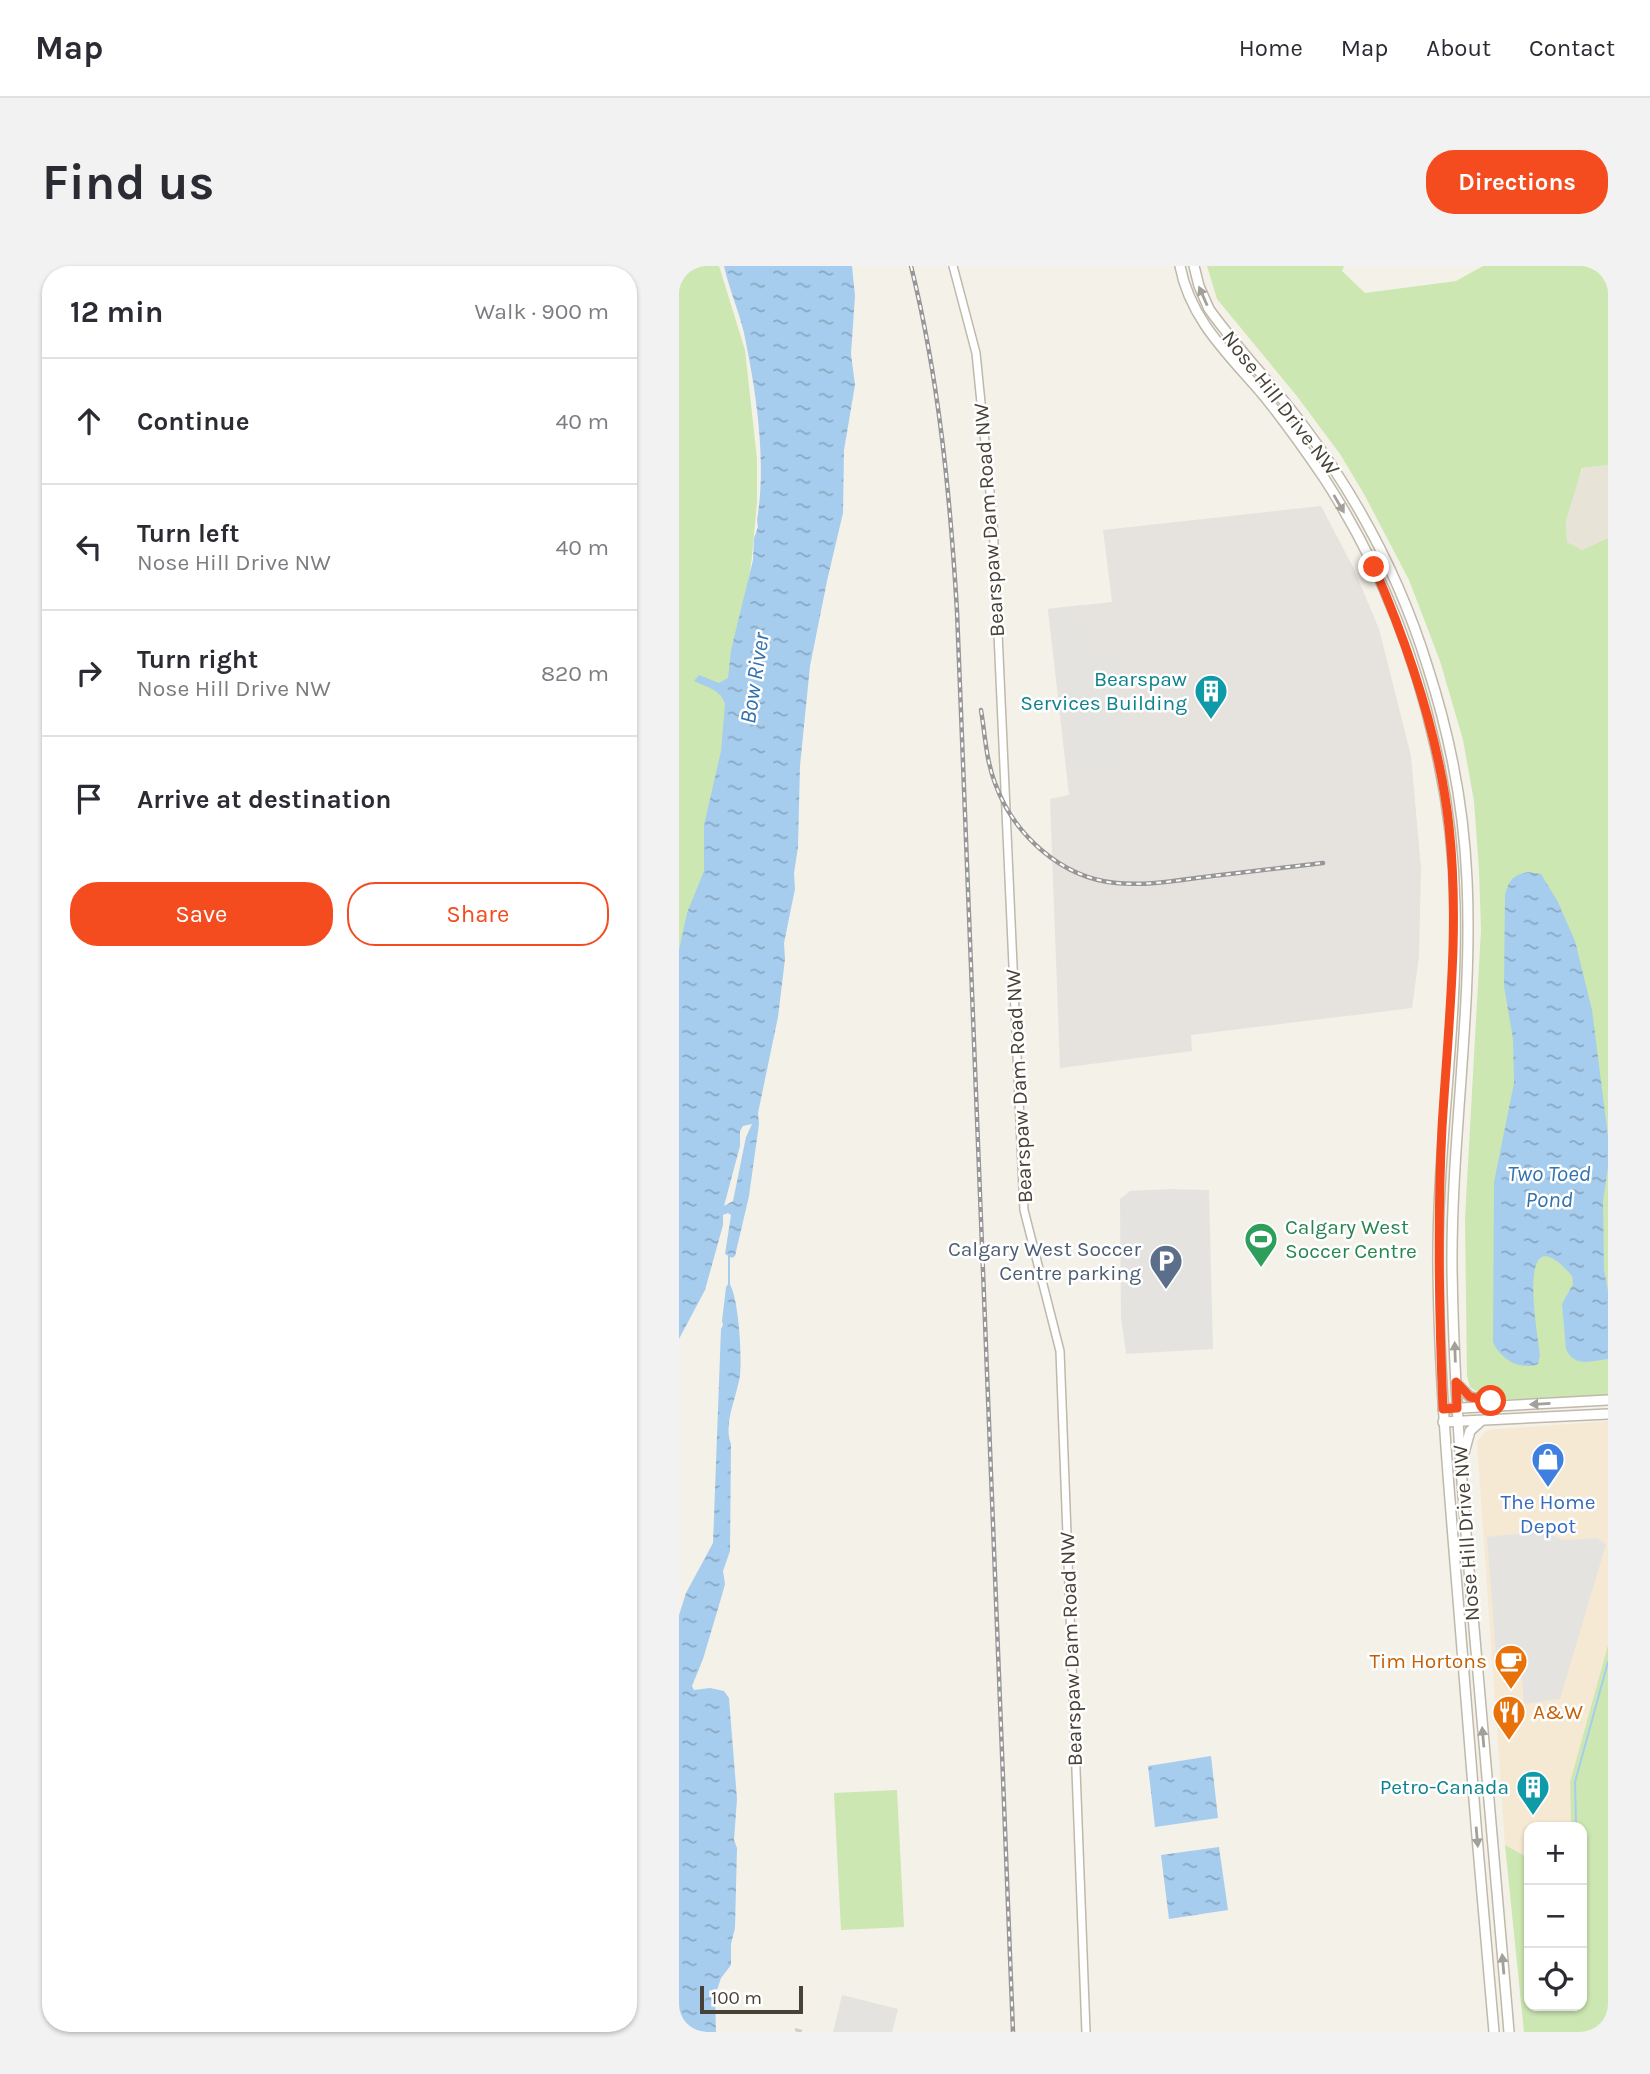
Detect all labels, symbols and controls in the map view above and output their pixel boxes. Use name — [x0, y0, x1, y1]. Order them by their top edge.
text: Map — [35, 29, 103, 67]
text: Home — [1239, 34, 1303, 62]
text: Map — [1341, 34, 1388, 62]
text: About — [1426, 34, 1491, 62]
text: Contact — [1529, 34, 1615, 62]
button: Directions — [1426, 150, 1608, 214]
text: Find us — [42, 154, 214, 211]
one-way arrow — [1197, 286, 1209, 306]
text: 12 min — [70, 294, 163, 330]
text: Walk · 900 m — [474, 298, 609, 325]
street label: Nose Hill Drive NW — [1217, 326, 1345, 480]
icon: ahead — [70, 402, 108, 440]
street label: Bearspaw Dam Road NW — [969, 402, 1009, 638]
text: Continue — [137, 406, 249, 437]
text: 40 m — [556, 408, 609, 435]
one-way arrow — [1333, 494, 1346, 513]
text: Turn left — [137, 518, 239, 549]
icon: left — [70, 528, 108, 566]
text: 40 m — [556, 534, 609, 561]
text: Nose Hill Drive NW — [137, 549, 331, 576]
route end — [1358, 551, 1389, 582]
water label: Bow River — [734, 629, 775, 726]
text: Turn right — [137, 644, 258, 675]
icon: right — [70, 654, 108, 692]
text: 820 m — [541, 660, 609, 687]
place label: Bearspaw Services Building — [1020, 667, 1187, 715]
building icon: Bearspaw Services Building — [1192, 672, 1230, 721]
text: Nose Hill Drive NW — [137, 675, 331, 702]
icon: arrive — [70, 780, 108, 818]
text: Arrive at destination — [137, 784, 391, 815]
button: Save — [70, 882, 333, 946]
button: Share — [347, 882, 609, 946]
street label: Bearspaw Dam Road NW — [1001, 968, 1037, 1204]
water label: Two Toed Pond — [1507, 1160, 1591, 1213]
place label: Calgary West Soccer Centre — [1285, 1215, 1417, 1263]
sports icon: Calgary West Soccer Centre — [1242, 1220, 1280, 1269]
place label: Calgary West Soccer Centre parking — [948, 1237, 1141, 1285]
parking icon: Calgary West Soccer Centre parking — [1147, 1242, 1185, 1291]
one-way arrow — [1449, 1341, 1460, 1363]
route start — [1475, 1385, 1506, 1416]
one-way arrow — [1529, 1399, 1551, 1410]
shop icon: The Home Depot — [1529, 1440, 1567, 1489]
street label: Nose Hill Drive NW — [1448, 1444, 1484, 1622]
place label: The Home Depot — [1501, 1490, 1595, 1538]
street label: Bearspaw Dam Road NW — [1055, 1531, 1087, 1767]
cafe icon: Tim Hortons — [1492, 1642, 1530, 1691]
place label: Tim Hortons — [1369, 1649, 1487, 1673]
restaurant icon: A&W — [1490, 1693, 1528, 1742]
place label: A&W — [1533, 1700, 1583, 1724]
one-way arrow — [1477, 1726, 1488, 1748]
building icon: Petro-Canada — [1514, 1768, 1552, 1817]
place label: Petro-Canada — [1380, 1775, 1509, 1799]
map controls — [1524, 1822, 1587, 2011]
button: + — [1524, 1822, 1587, 1885]
one-way arrow — [1472, 1826, 1483, 1848]
button: − — [1524, 1885, 1587, 1948]
button: locate — [1524, 1948, 1587, 2011]
one-way arrow — [1497, 1953, 1508, 1975]
scale bar — [700, 1983, 803, 2015]
text: 100 m — [711, 1987, 762, 2009]

